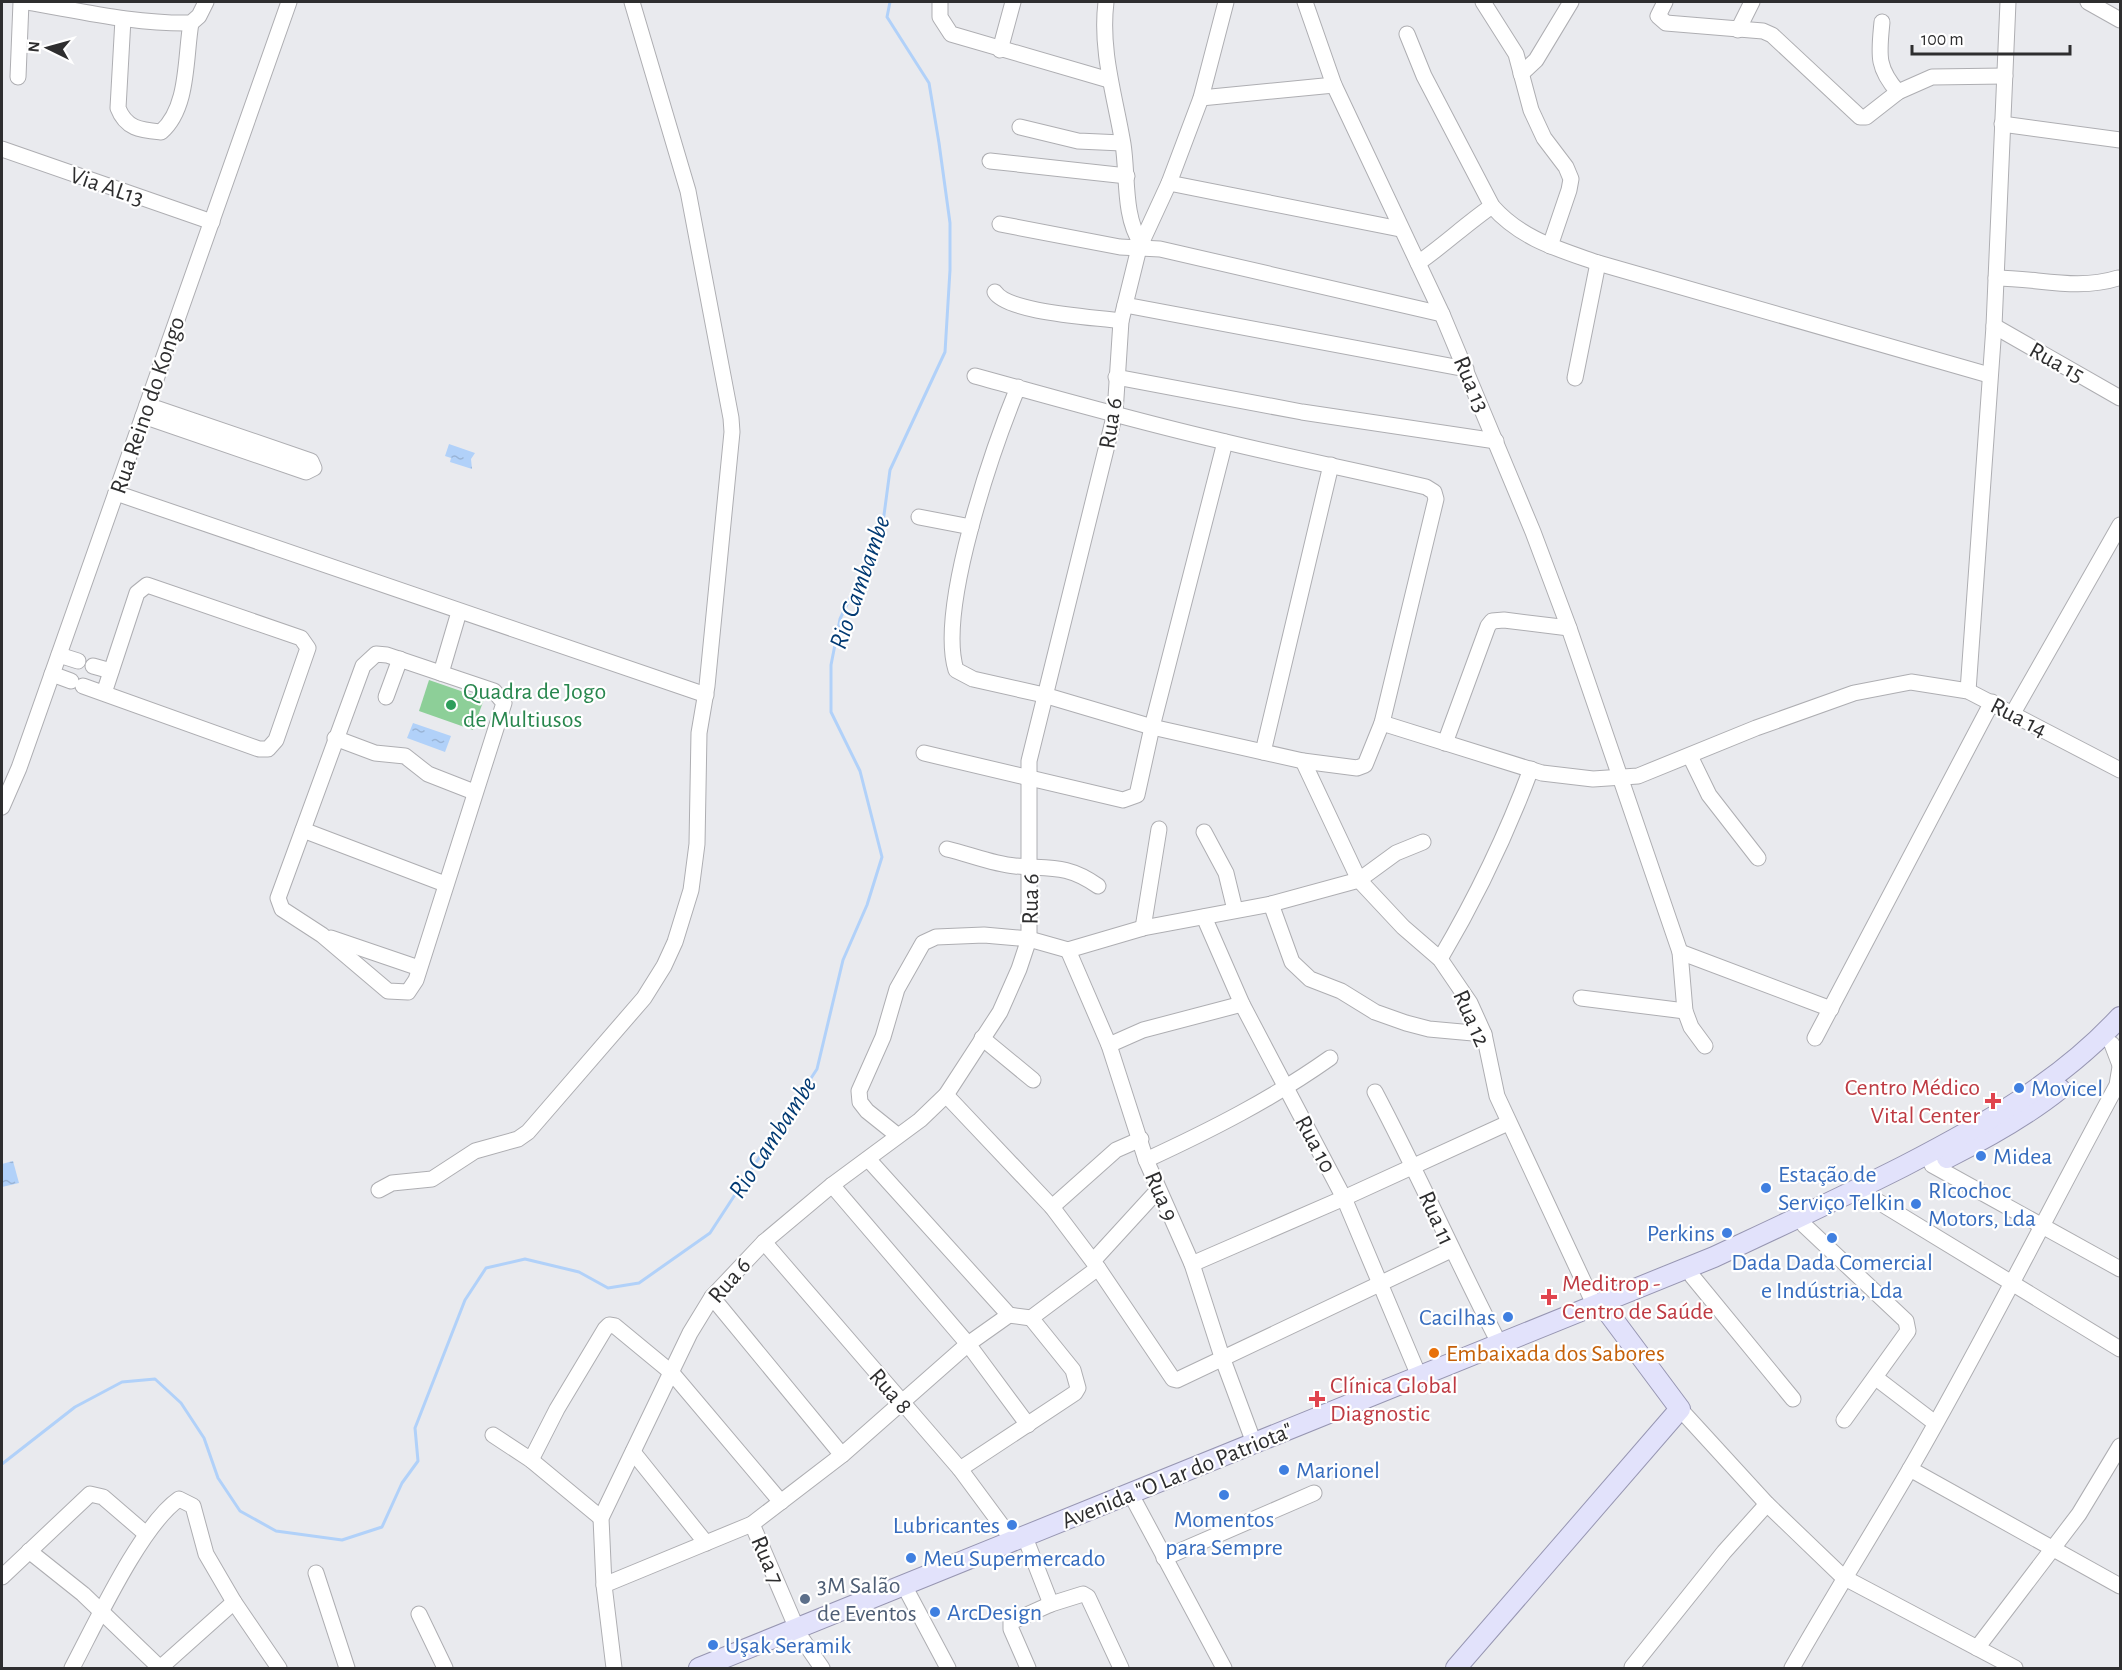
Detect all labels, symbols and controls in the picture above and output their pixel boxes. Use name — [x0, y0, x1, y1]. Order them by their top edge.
north arrow — [18, 18, 78, 78]
scale bar — [1912, 18, 2070, 56]
text: 100 m — [1921, 31, 1964, 49]
text: N — [26, 41, 43, 53]
street label: Via AL13 — [67, 163, 147, 211]
street label: Rua Reino do Kongo — [106, 314, 190, 497]
street label: Rua 15 — [2025, 338, 2088, 388]
street label: Rua 13 — [1449, 353, 1494, 416]
street label: Rua 6 — [1095, 396, 1127, 450]
water label: Rio Cambambe — [825, 512, 895, 652]
place label: Quadra de Jogo de Multiusos — [463, 680, 606, 732]
street label: Rua 14 — [1986, 694, 2051, 742]
marker: Quadra de Jogo de Multiusos — [444, 698, 458, 712]
street label: Rua 6 — [1019, 873, 1043, 925]
street label: Rua 12 — [1448, 986, 1494, 1050]
water label: Rio Cambambe — [724, 1072, 822, 1203]
place label: Centro Médico Vital Center — [1845, 1076, 1980, 1128]
place label: Movicel — [2031, 1077, 2103, 1101]
marker: Movicel — [2012, 1081, 2026, 1095]
marker: Centro Médico Vital Center — [1984, 1092, 2002, 1110]
street label: Rua 10 — [1290, 1112, 1340, 1177]
place label: Midea — [1993, 1145, 2052, 1169]
marker: Midea — [1974, 1149, 1988, 1163]
place label: Estação de Serviço Telkin — [1778, 1163, 1905, 1215]
street label: Rua 9 — [1140, 1168, 1182, 1225]
place label: RIcochoc Motors, Lda — [1928, 1179, 2036, 1231]
marker: Estação de Serviço Telkin — [1759, 1181, 1773, 1195]
street label: Rua 11 — [1414, 1188, 1459, 1249]
marker: RIcochoc Motors, Lda — [1909, 1197, 1923, 1211]
place label: Perkins — [1647, 1222, 1715, 1246]
marker: Perkins — [1720, 1226, 1734, 1240]
marker: Dada Dada Comercial e Indústria, Lda — [1825, 1231, 1839, 1245]
place label: Dada Dada Comercial e Indústria, Lda — [1731, 1251, 1933, 1303]
street label: Rua 6 — [704, 1253, 756, 1308]
place label: Meditrop - Centro de Saúde — [1562, 1272, 1714, 1324]
marker: Meditrop - Centro de Saúde — [1540, 1288, 1558, 1306]
place label: Cacilhas — [1419, 1306, 1496, 1330]
marker: Cacilhas — [1501, 1310, 1515, 1324]
place label: Embaixada dos Sabores — [1446, 1342, 1665, 1366]
marker: Embaixada dos Sabores — [1427, 1346, 1441, 1360]
street label: Rua 8 — [864, 1364, 916, 1419]
place label: Clínica Global Diagnostic — [1330, 1374, 1458, 1426]
marker: Clínica Global Diagnostic — [1308, 1390, 1326, 1408]
street label: Avenida "O Lar do Patriota" — [1058, 1419, 1296, 1533]
place label: Marionel — [1296, 1459, 1380, 1483]
marker: Marionel — [1277, 1463, 1291, 1477]
marker: Momentos para Sempre — [1217, 1488, 1231, 1502]
place label: Momentos para Sempre — [1165, 1508, 1283, 1560]
place label: Lubricantes — [893, 1514, 1000, 1538]
marker: Lubricantes — [1005, 1518, 1019, 1532]
street label: Rua 7 — [746, 1533, 788, 1588]
place label: Meu Supermercado — [923, 1547, 1106, 1571]
marker: Meu Supermercado — [904, 1551, 918, 1565]
place label: 3M Salão de Eventos — [817, 1574, 917, 1626]
marker: 3M Salão de Eventos — [798, 1592, 812, 1606]
place label: ArcDesign — [947, 1601, 1042, 1625]
marker: ArcDesign — [928, 1605, 942, 1619]
place label: Uşak Seramik — [725, 1634, 851, 1658]
marker: Uşak Seramik — [706, 1638, 720, 1652]

